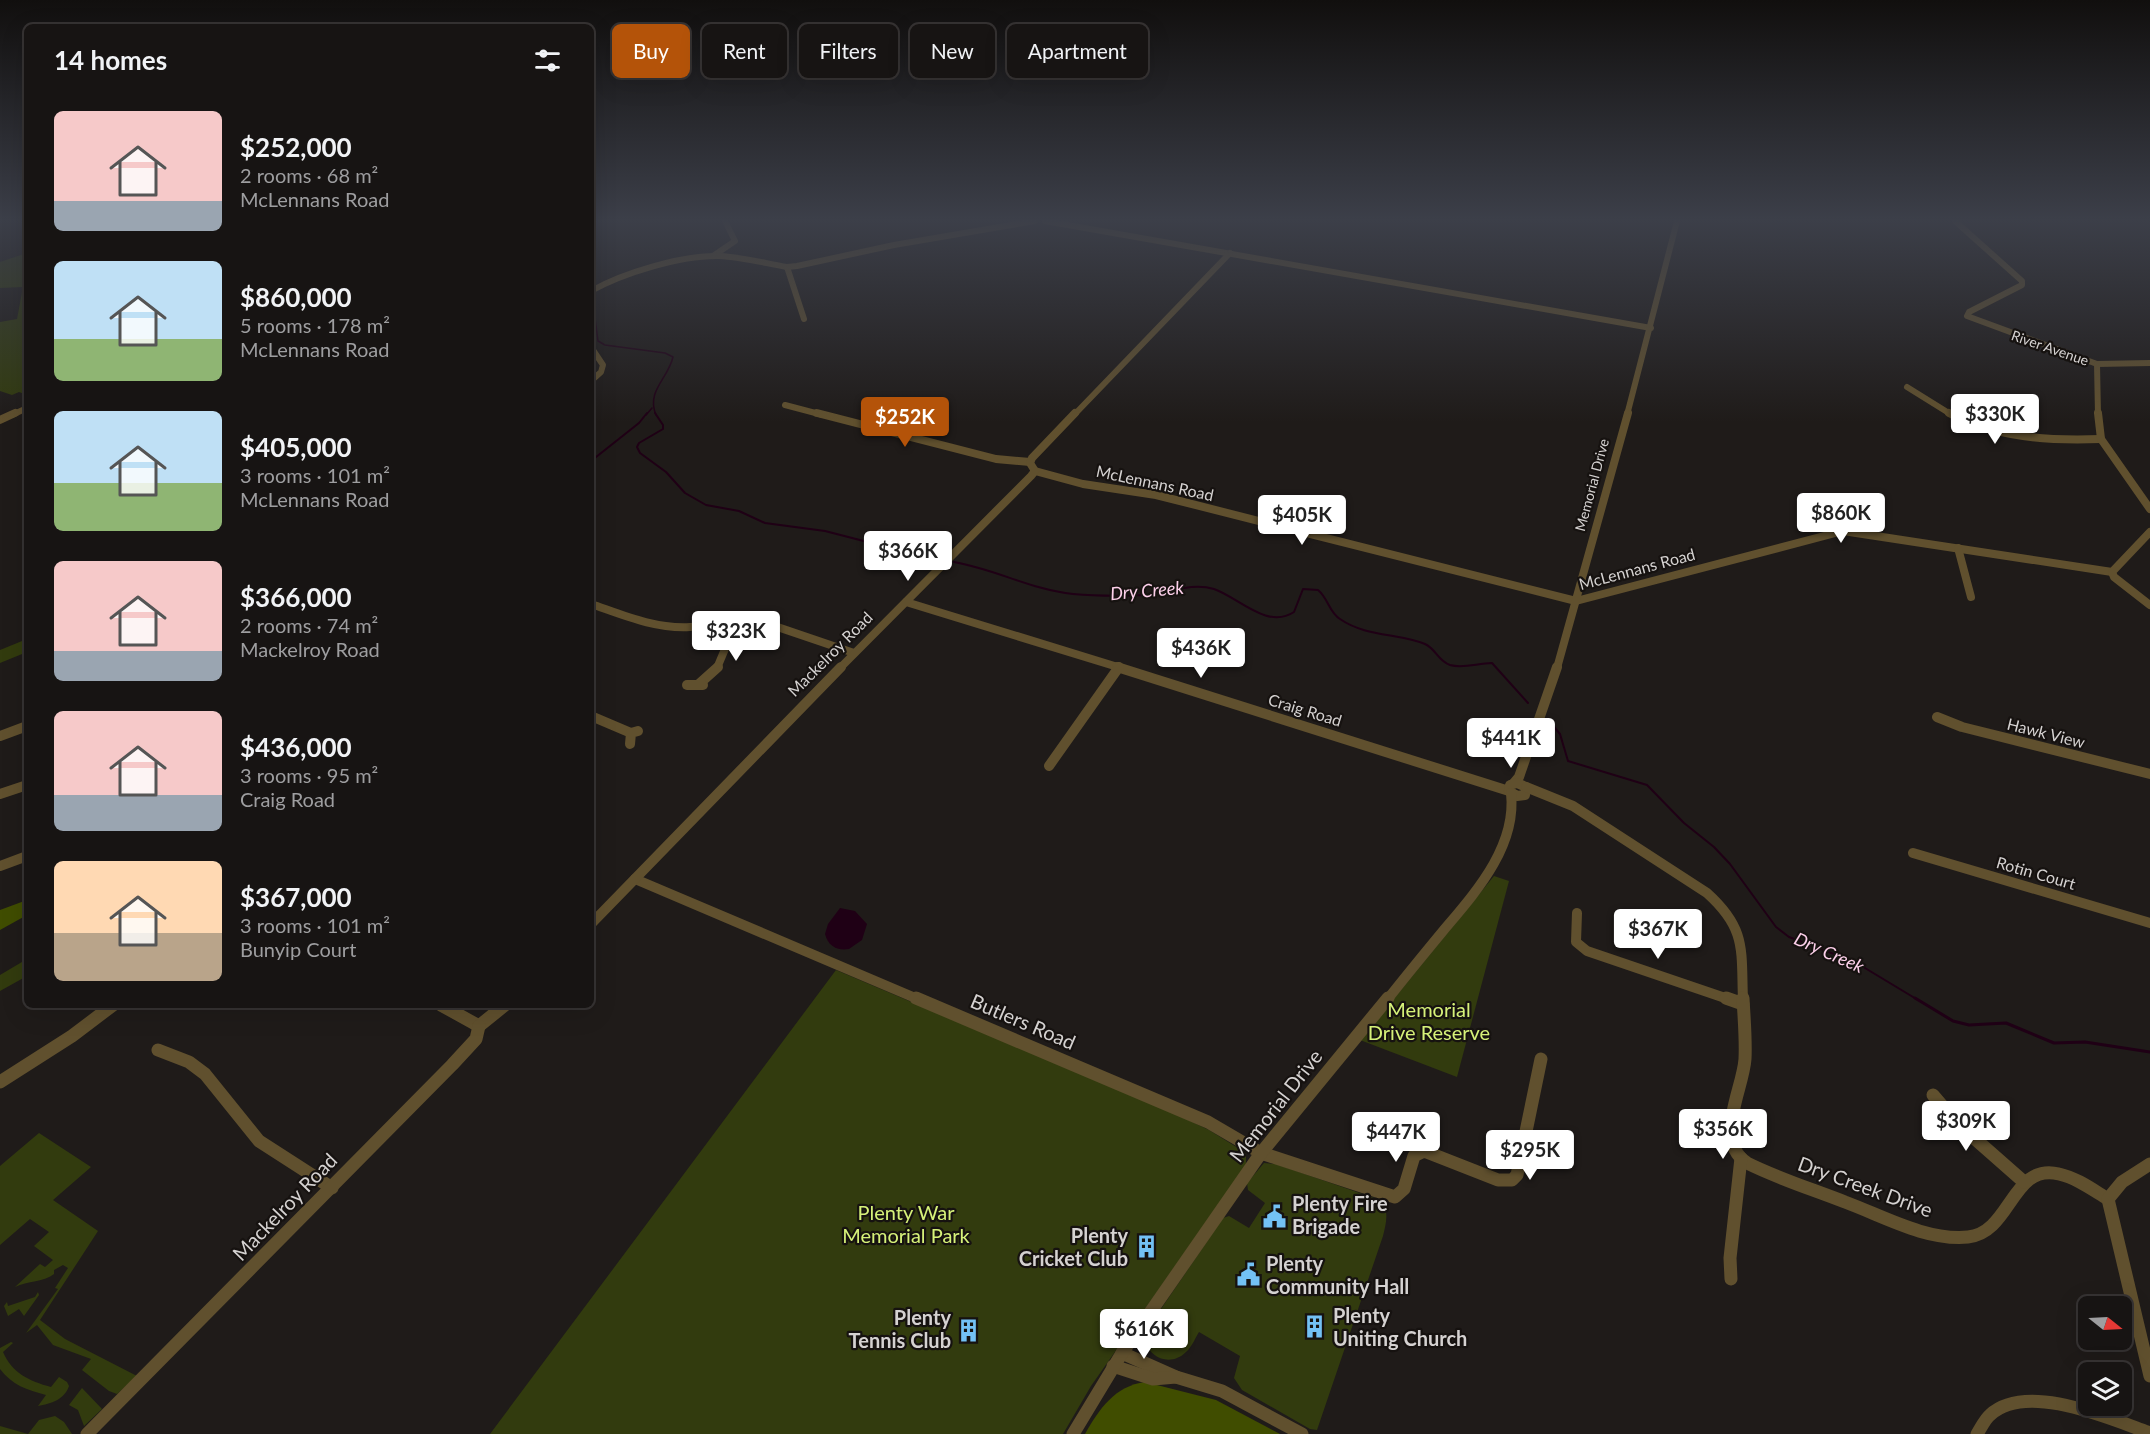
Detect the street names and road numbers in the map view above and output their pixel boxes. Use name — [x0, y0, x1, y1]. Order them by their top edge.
street label: River Avenue — [2009, 326, 2091, 369]
street label: Memorial Drive — [1571, 437, 1612, 533]
street label: McLennans Road — [1095, 461, 1216, 504]
street label: McLennans Road — [1577, 544, 1697, 593]
street label: Mackelroy Road — [783, 607, 876, 700]
street label: Craig Road — [1266, 689, 1344, 730]
street label: Hawk View — [2005, 714, 2088, 751]
street label: Rotin Court — [1994, 852, 2078, 893]
street label: Butlers Road — [967, 988, 1079, 1054]
street label: Memorial Drive — [1224, 1044, 1327, 1166]
street label: Mackelroy Road — [227, 1148, 341, 1265]
street label: Dry Creek Drive — [1795, 1151, 1936, 1222]

